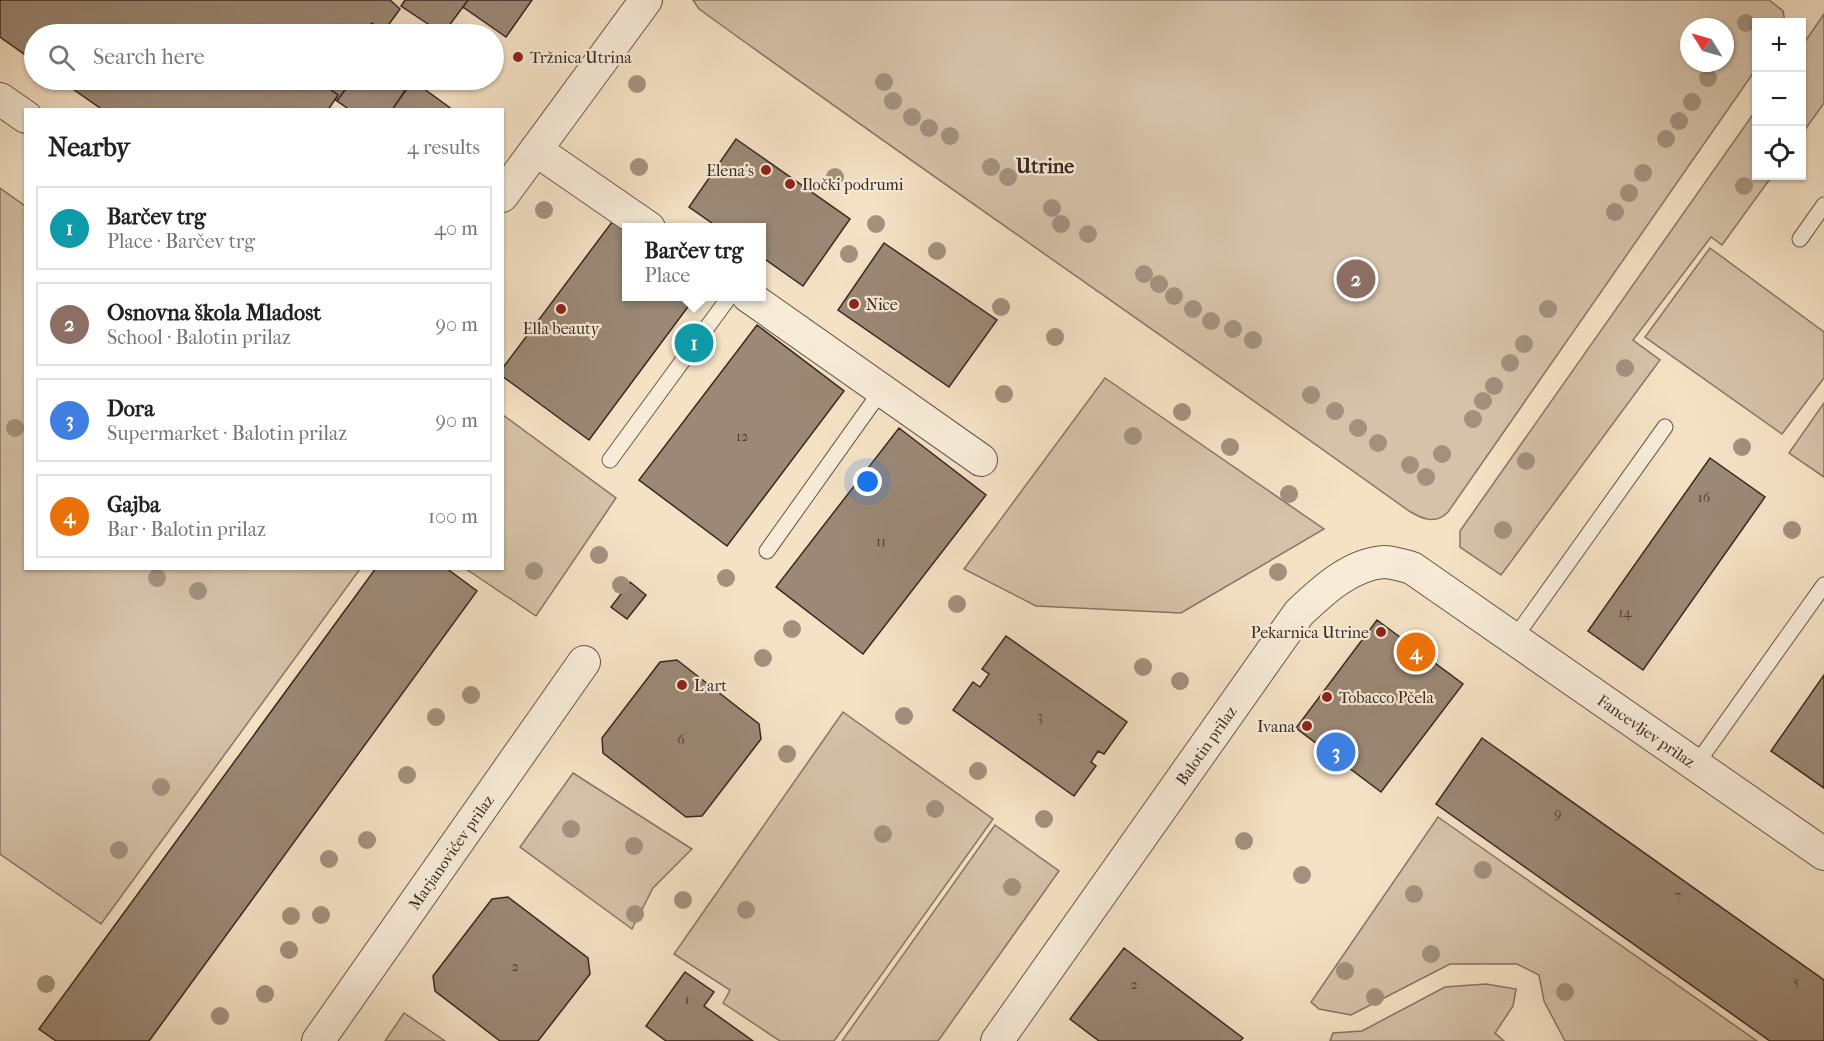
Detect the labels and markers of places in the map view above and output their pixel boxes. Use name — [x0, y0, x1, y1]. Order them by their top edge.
place label: Tržnica Utrina — [530, 48, 632, 67]
marker: Tržnica Utrina — [511, 50, 525, 64]
place label: Elena's — [706, 161, 754, 180]
marker: Elena's — [759, 163, 773, 177]
place label: Iločki podrumi — [802, 175, 904, 194]
marker: Iločki podrumi — [783, 177, 797, 191]
pin: 2 — [1336, 256, 1376, 302]
place label: Nice — [866, 295, 898, 314]
marker: Nice — [847, 297, 861, 311]
marker: Ella beauty — [554, 302, 568, 316]
place label: Ella beauty — [523, 319, 600, 338]
pin: 1 — [674, 320, 714, 366]
place label: Pekarnica Utrine — [1251, 623, 1369, 642]
marker: Pekarnica Utrine — [1374, 625, 1388, 639]
pin: 4 — [1396, 630, 1436, 674]
place label: L art — [694, 676, 727, 695]
marker: L art — [675, 678, 689, 692]
place label: Tobacco Pčela — [1339, 688, 1435, 707]
marker: Tobacco Pčela — [1320, 690, 1334, 704]
place label: Ivana — [1257, 717, 1296, 736]
marker: Ivana — [1300, 719, 1314, 733]
pin: 3 — [1316, 730, 1356, 774]

